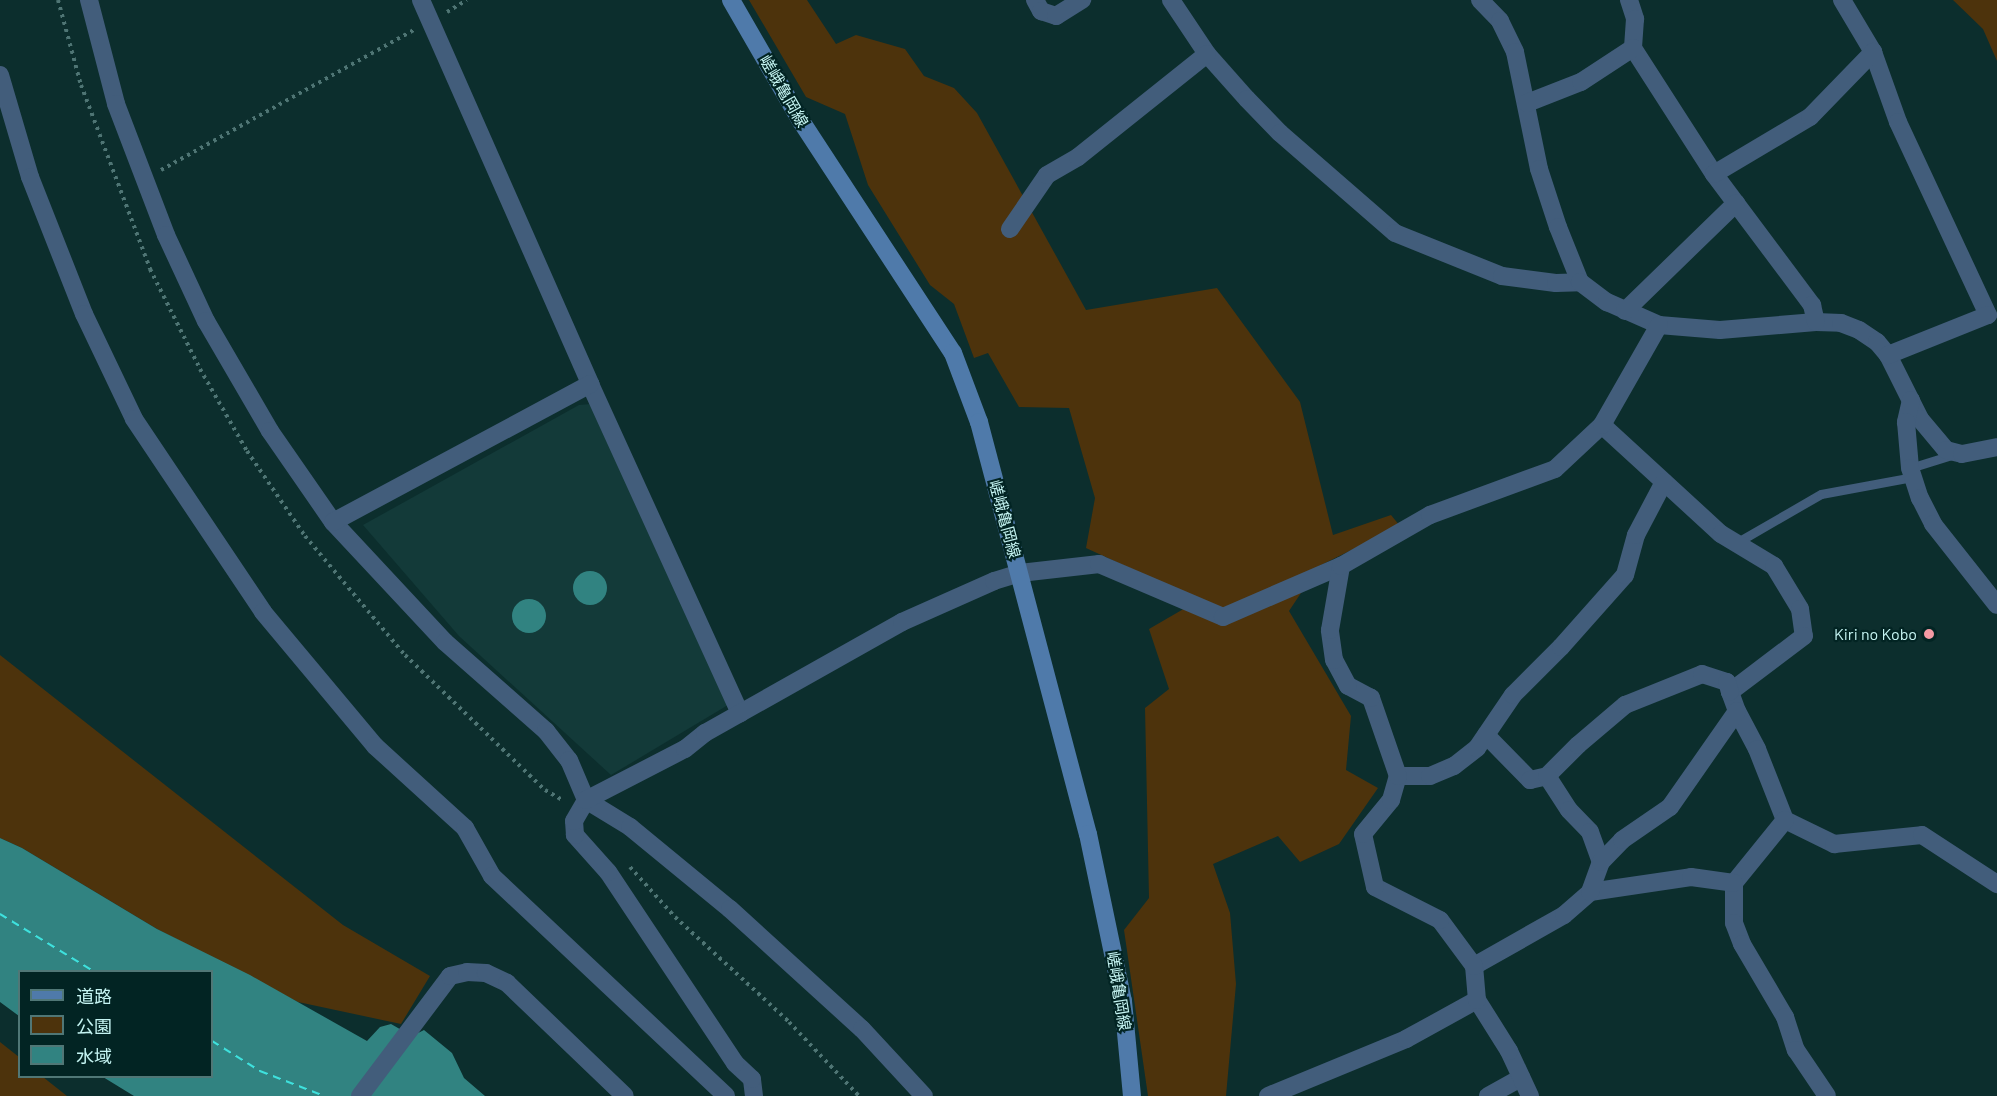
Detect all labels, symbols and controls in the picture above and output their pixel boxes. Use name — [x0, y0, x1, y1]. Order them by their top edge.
street label: 嵯峨亀岡線 — [756, 52, 812, 130]
street label: 嵯峨亀岡線 — [985, 478, 1025, 560]
place label: Kiri no Kobo — [1834, 624, 1917, 644]
marker: Kiri no Kobo — [1922, 627, 1936, 641]
street label: 嵯峨亀岡線 — [1103, 950, 1135, 1032]
legend — [18, 970, 213, 1078]
text: 道路 — [76, 985, 112, 1007]
text: 公園 — [76, 1015, 112, 1037]
text: 水域 — [76, 1045, 112, 1067]

